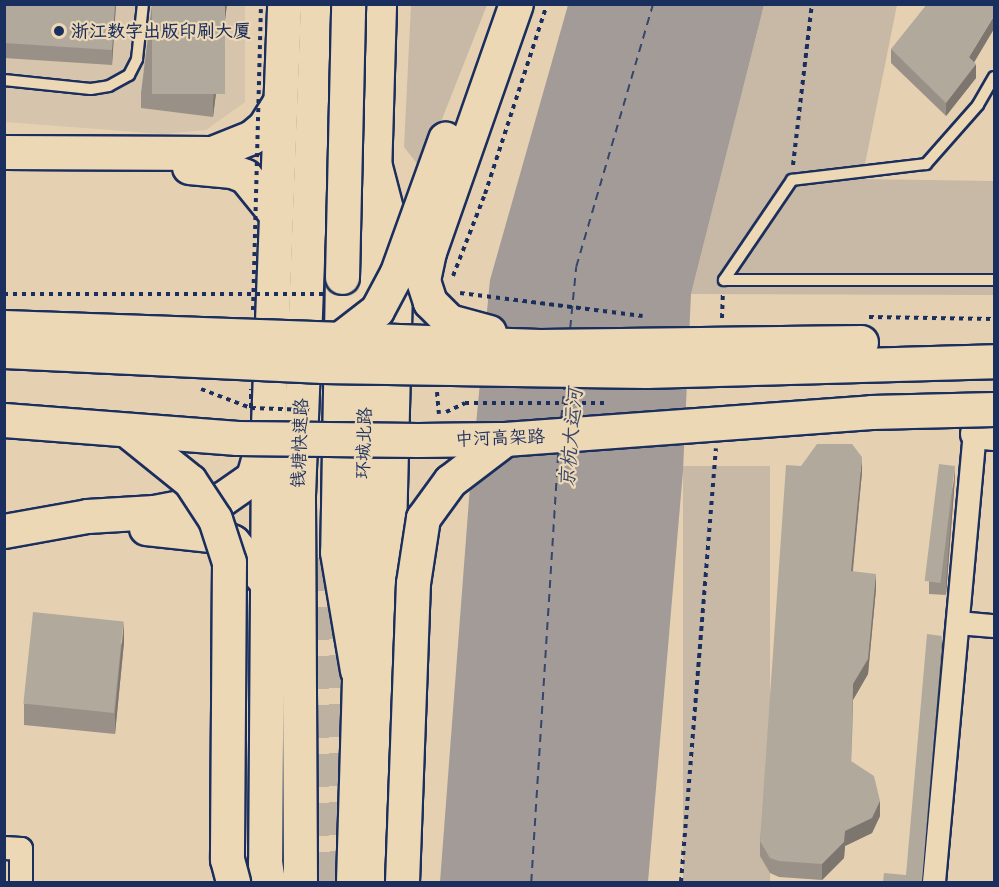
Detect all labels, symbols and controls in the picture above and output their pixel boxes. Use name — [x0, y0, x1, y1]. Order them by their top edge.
place label: 浙江数字出版印刷大厦 — [71, 20, 251, 42]
marker: 浙江数字出版印刷大厦 — [52, 24, 66, 38]
water label: 京杭大运河 — [554, 387, 586, 489]
street label: 钱塘快速路 — [288, 398, 312, 488]
street label: 环城北路 — [352, 407, 376, 479]
street label: 中河高架路 — [455, 426, 545, 450]

